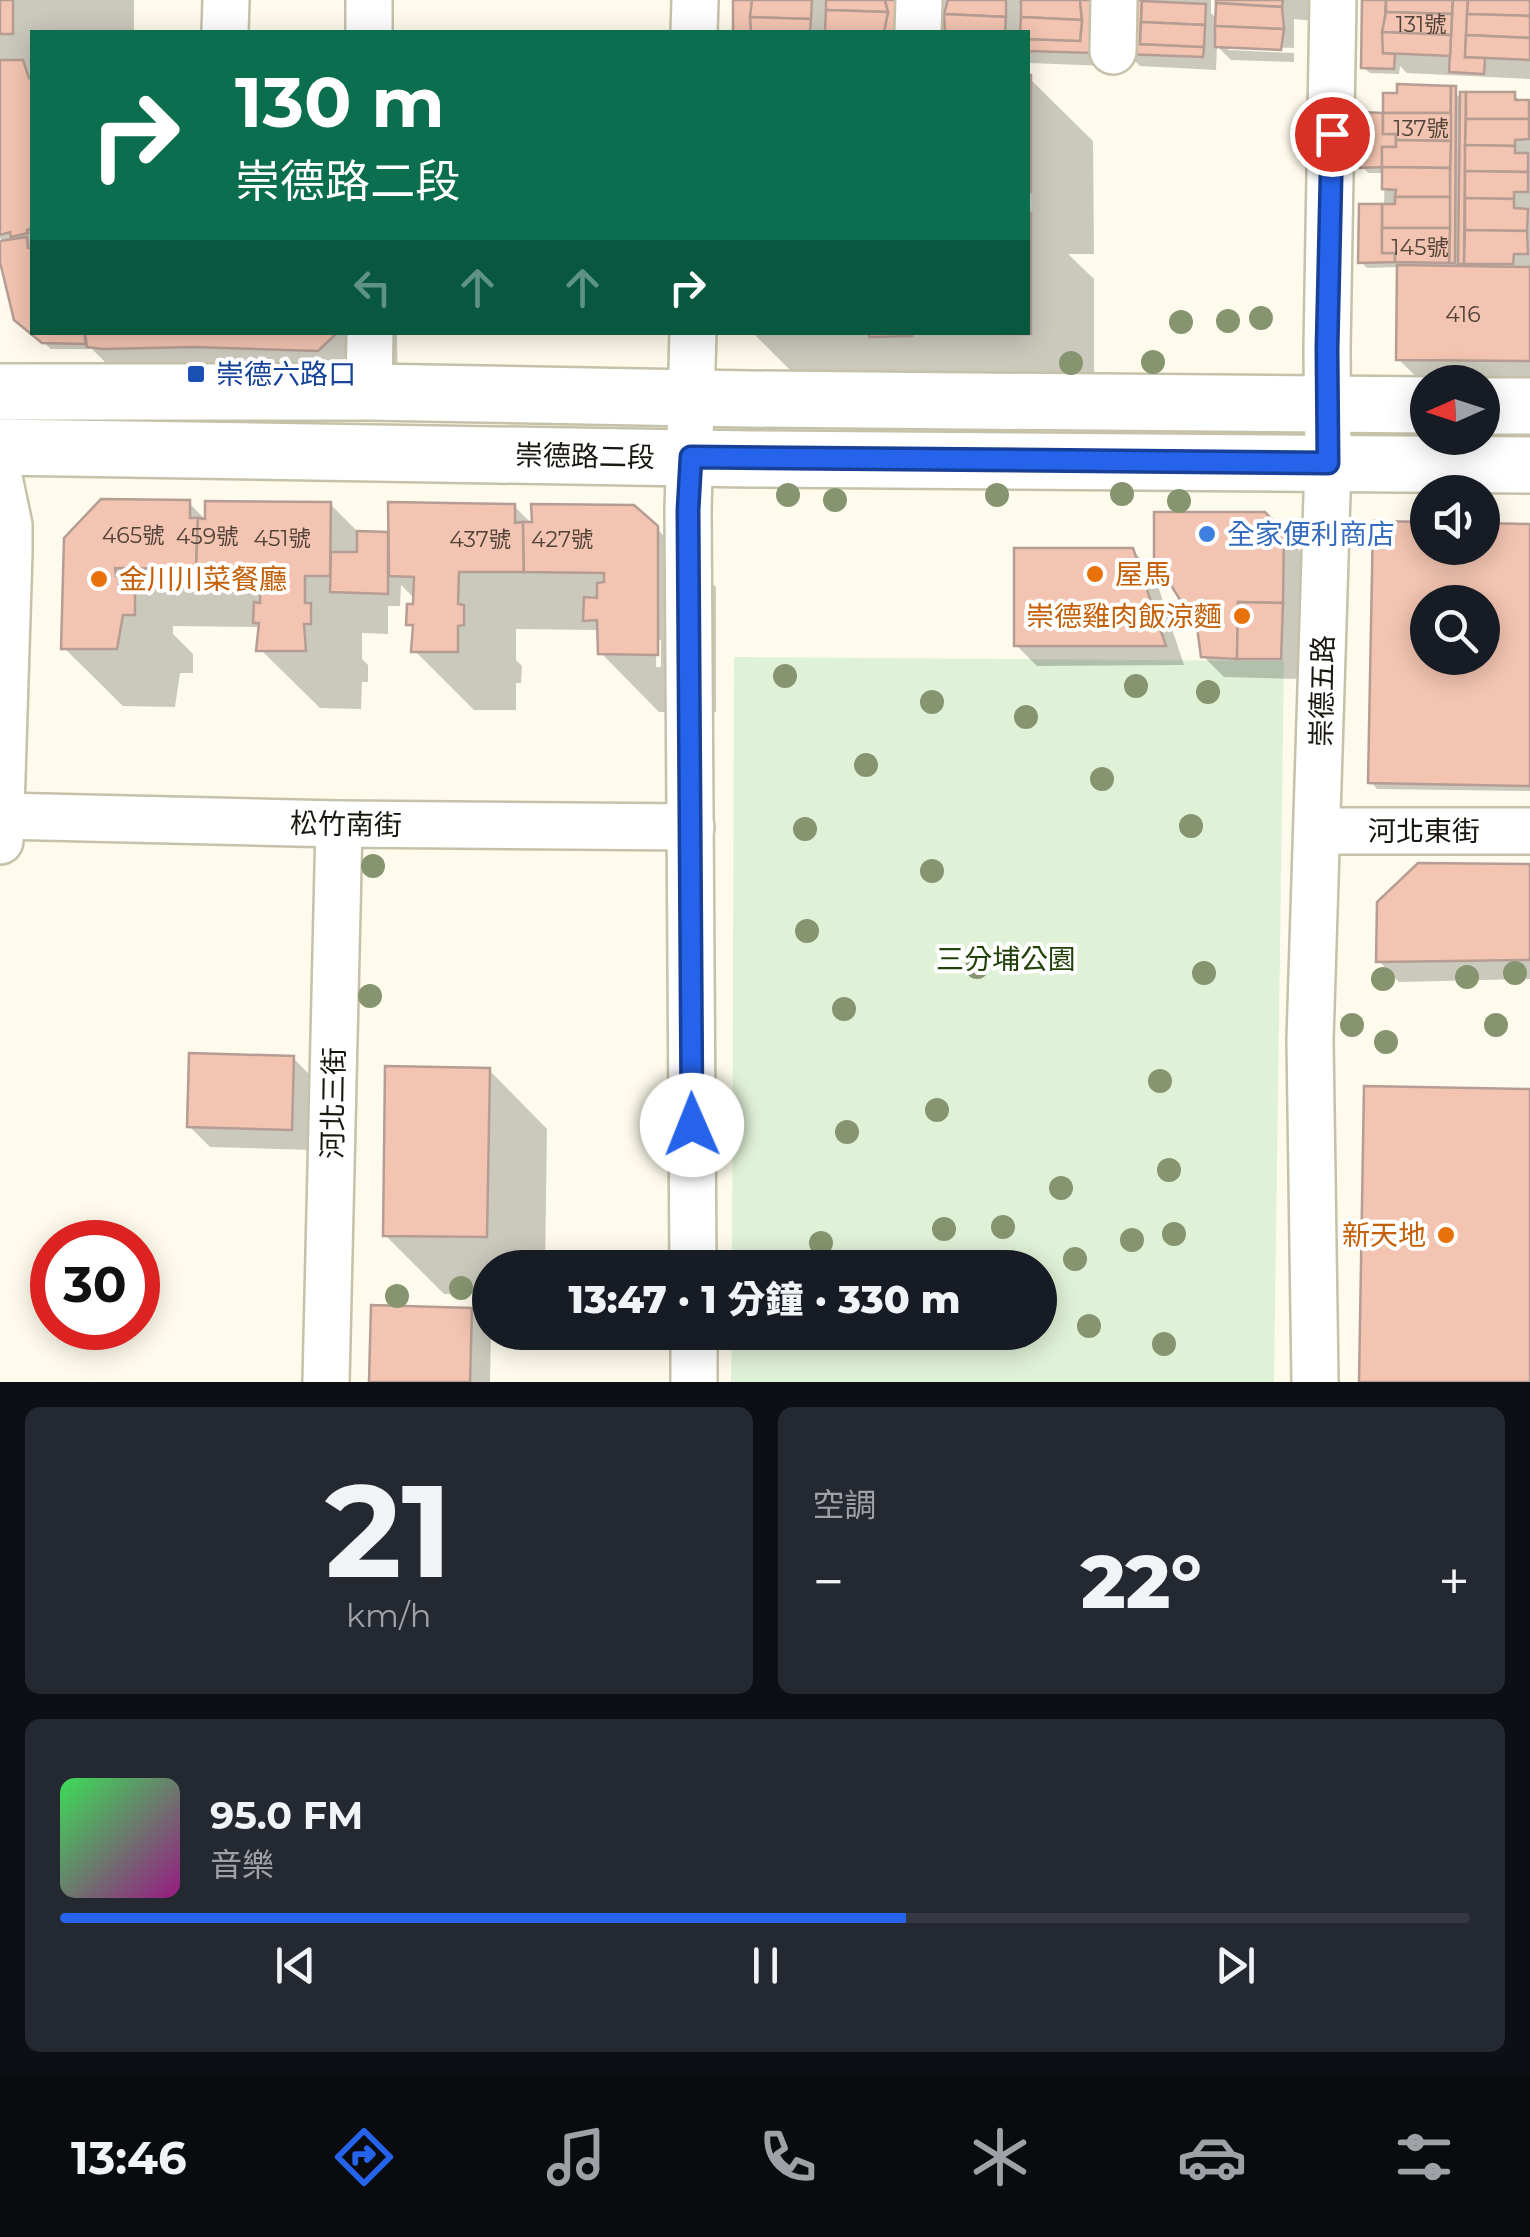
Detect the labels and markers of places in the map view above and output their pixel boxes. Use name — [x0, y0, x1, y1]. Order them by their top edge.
pin — [1290, 92, 1375, 177]
place label: 崇德六路口 — [216, 357, 356, 391]
marker: 崇德六路口 — [185, 363, 207, 385]
place label: 全家便利商店 — [1227, 517, 1395, 551]
marker: 全家便利商店 — [1196, 523, 1218, 545]
place label: 屋馬 — [1115, 557, 1171, 591]
place label: 金川川菜餐廳 — [119, 562, 287, 596]
marker: 屋馬 — [1084, 563, 1106, 585]
marker: 金川川菜餐廳 — [88, 568, 110, 590]
place label: 崇德雞肉飯涼麵 — [1026, 599, 1222, 633]
marker: 崇德雞肉飯涼麵 — [1231, 605, 1253, 627]
place label: 新天地 — [1342, 1218, 1426, 1252]
marker: 新天地 — [1435, 1224, 1457, 1246]

